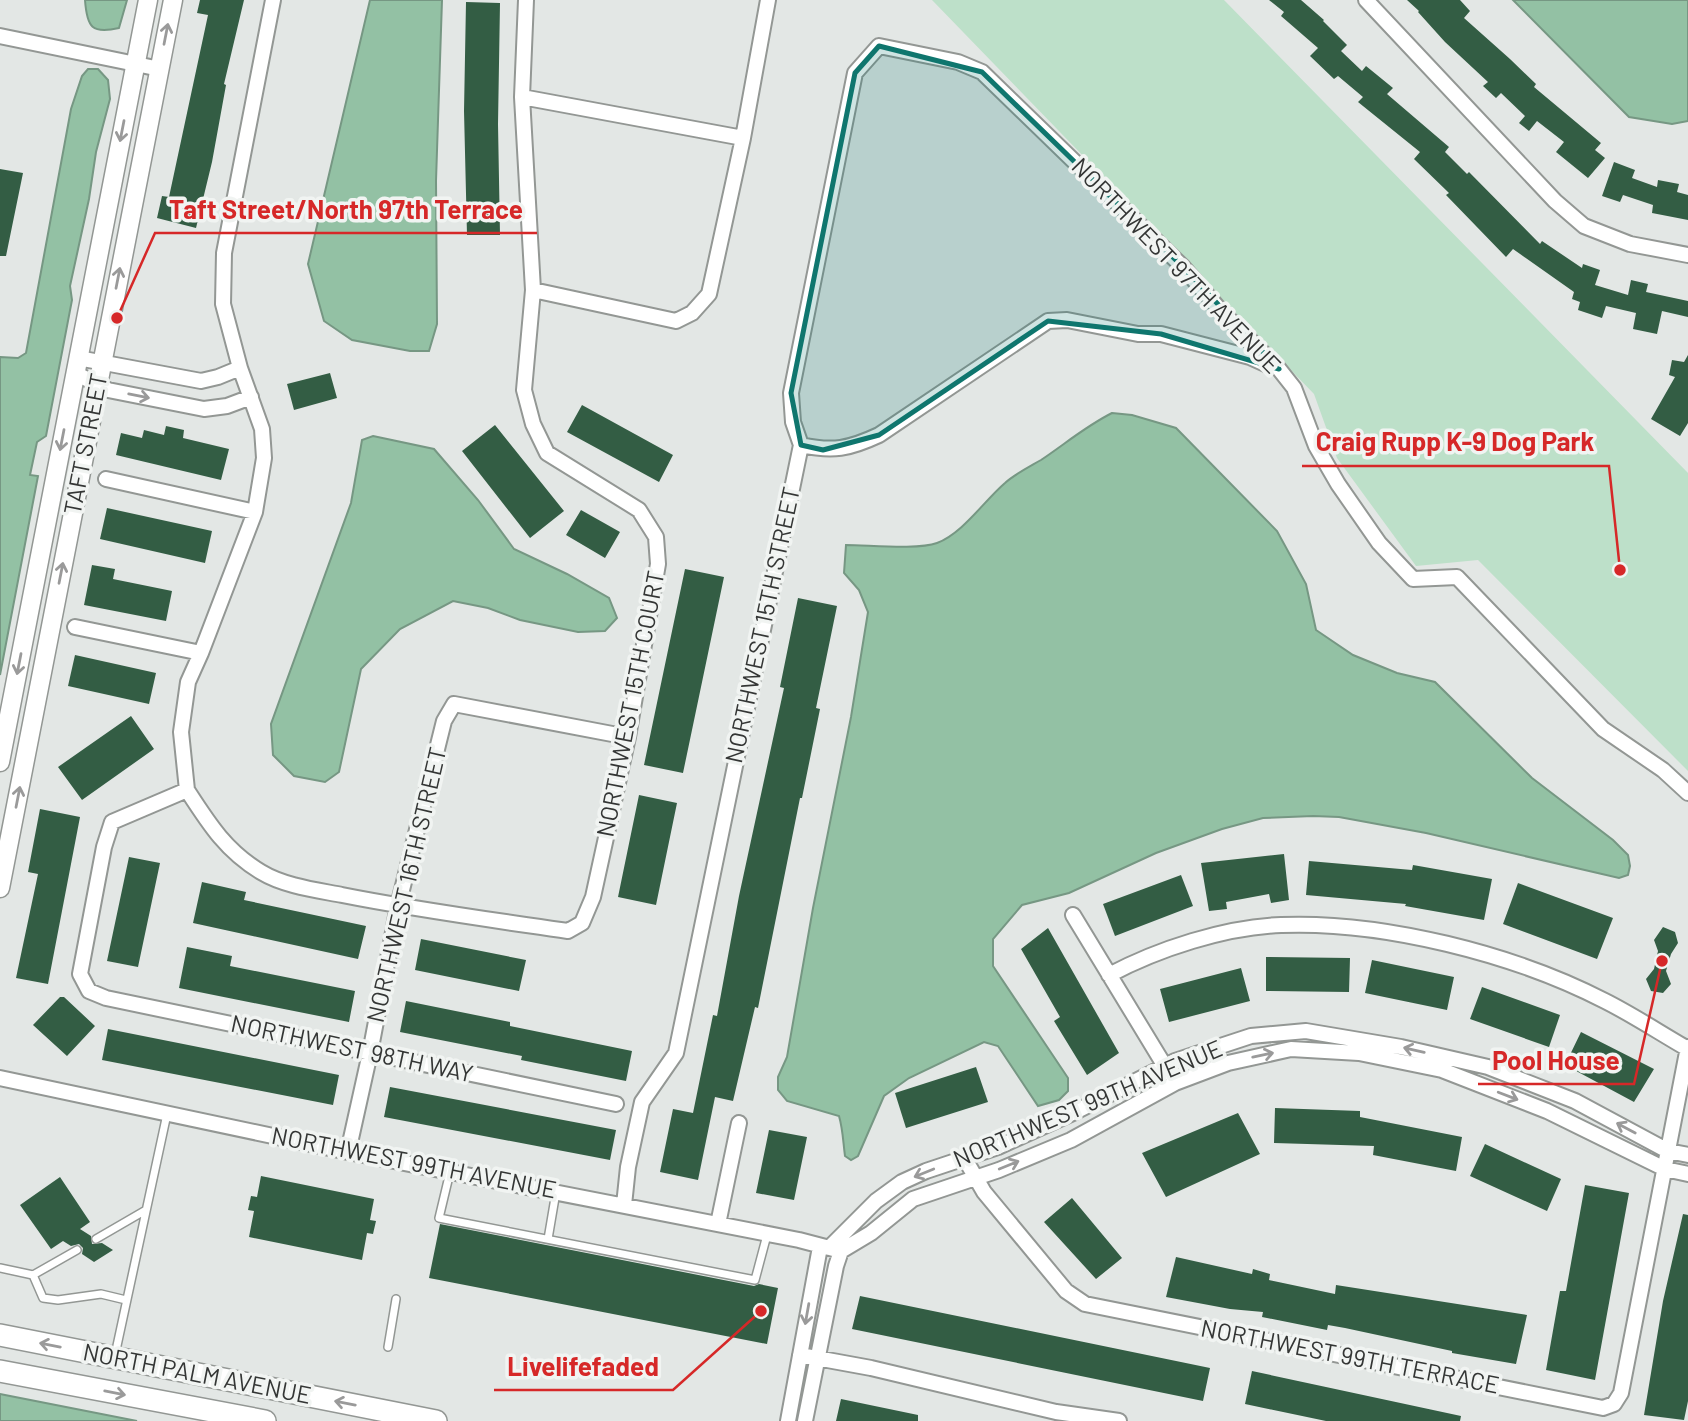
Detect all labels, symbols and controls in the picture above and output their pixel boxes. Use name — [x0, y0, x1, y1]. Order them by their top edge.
one-way arrow — [160, 23, 174, 46]
one-way arrow — [115, 119, 129, 142]
street label: NORTHWEST 97TH AVENUE — [1066, 151, 1288, 379]
callout: Taft Street/North 97th Terrace — [155, 186, 537, 233]
text: Taft Street/North 97th Terrace — [169, 193, 523, 224]
one-way arrow — [112, 267, 126, 290]
street label: TAFT STREET — [57, 370, 112, 517]
one-way arrow — [127, 390, 150, 404]
callout: Craig Rupp K-9 Dog Park — [1302, 419, 1609, 466]
text: Craig Rupp K-9 Dog Park — [1316, 425, 1594, 456]
one-way arrow — [55, 429, 69, 451]
street label: NORTHWEST 15TH STREET — [718, 484, 805, 766]
one-way arrow — [54, 562, 68, 585]
street label: NORTHWEST 15TH COURT — [589, 568, 670, 839]
one-way arrow — [12, 652, 25, 675]
street label: NORTHWEST 16TH STREET — [360, 744, 451, 1025]
one-way arrow — [11, 786, 25, 809]
street label: NORTHWEST 98TH WAY — [229, 1008, 476, 1087]
street label: NORTHWEST 99TH AVENUE — [948, 1033, 1226, 1173]
callout: Pool House — [1478, 1037, 1634, 1084]
one-way arrow — [1403, 1042, 1426, 1056]
text: Pool House — [1492, 1044, 1620, 1075]
one-way arrow — [1251, 1048, 1274, 1062]
one-way arrow — [1496, 1090, 1518, 1103]
street label: NORTHWEST 99TH AVENUE — [269, 1120, 559, 1203]
one-way arrow — [1616, 1121, 1637, 1135]
one-way arrow — [997, 1158, 1019, 1171]
one-way arrow — [913, 1167, 935, 1180]
one-way arrow — [800, 1302, 814, 1325]
street label: NORTHWEST 99TH TERRACE — [1199, 1312, 1502, 1399]
street label: NORTH PALM AVENUE — [81, 1336, 314, 1409]
one-way arrow — [39, 1337, 62, 1351]
callout: Livelifefaded — [494, 1343, 673, 1390]
text: Livelifefaded — [507, 1350, 659, 1381]
one-way arrow — [103, 1387, 126, 1400]
one-way arrow — [334, 1396, 357, 1409]

